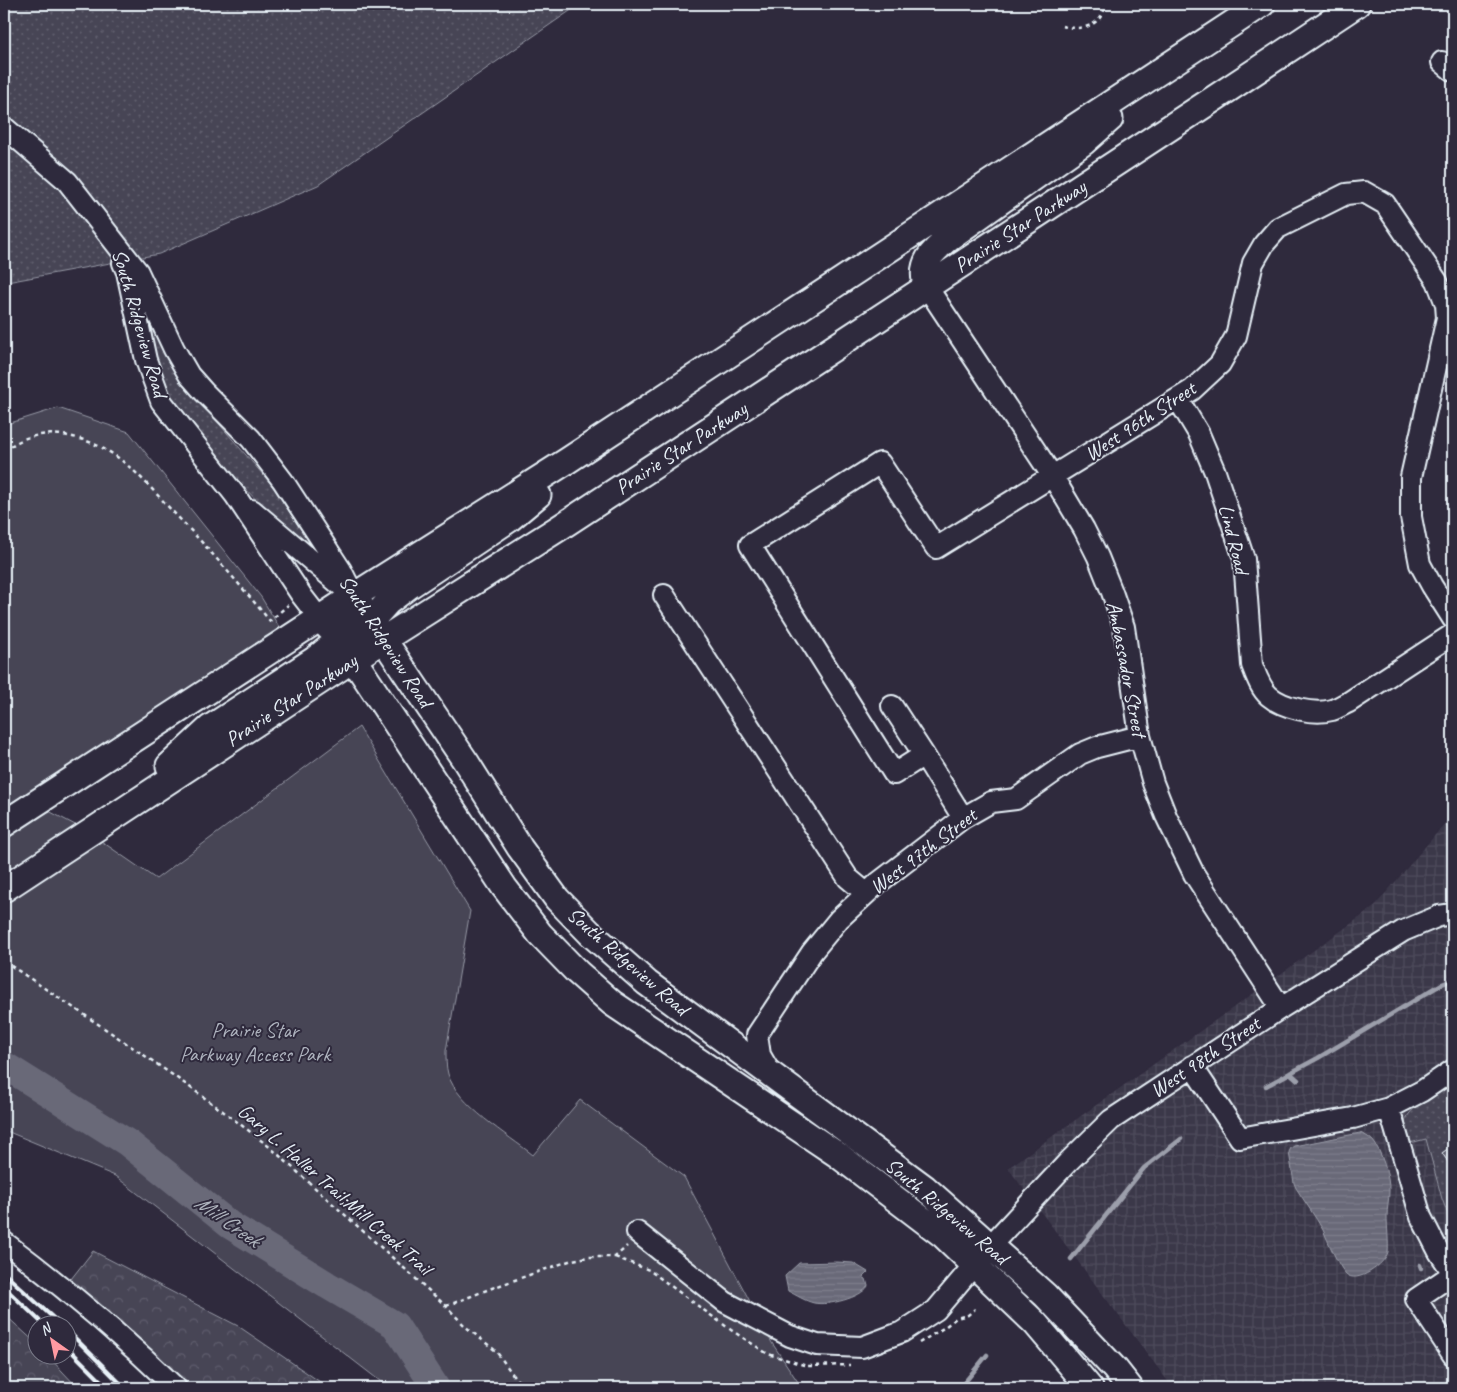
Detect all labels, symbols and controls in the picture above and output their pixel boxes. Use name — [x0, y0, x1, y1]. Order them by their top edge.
street label: Prairie Star Parkway — [949, 173, 1092, 278]
street label: South Ridgeview Road — [106, 246, 175, 403]
street label: West 96th Street — [1080, 374, 1202, 467]
street label: Prairie Star Parkway — [610, 395, 753, 500]
street label: Lind Road — [1213, 502, 1256, 579]
street label: South Ridgeview Road — [334, 570, 440, 715]
street label: Ambassador Street — [1101, 599, 1153, 742]
street label: Prairie Star Parkway — [220, 647, 363, 752]
street label: West 97th Street — [864, 801, 983, 900]
street label: South Ridgeview Road — [562, 901, 697, 1023]
street label: West 98th Street — [1145, 1010, 1267, 1103]
park label: Prairie Star Parkway Access Park — [180, 1017, 332, 1067]
street label: Gary L. Haller Trail;Mill Creek Trail — [233, 1098, 440, 1283]
street label: South Ridgeview Road — [880, 1152, 1017, 1272]
water label: Mill Creek — [189, 1188, 269, 1256]
north arrow — [28, 1314, 78, 1364]
text: N — [37, 1319, 55, 1339]

